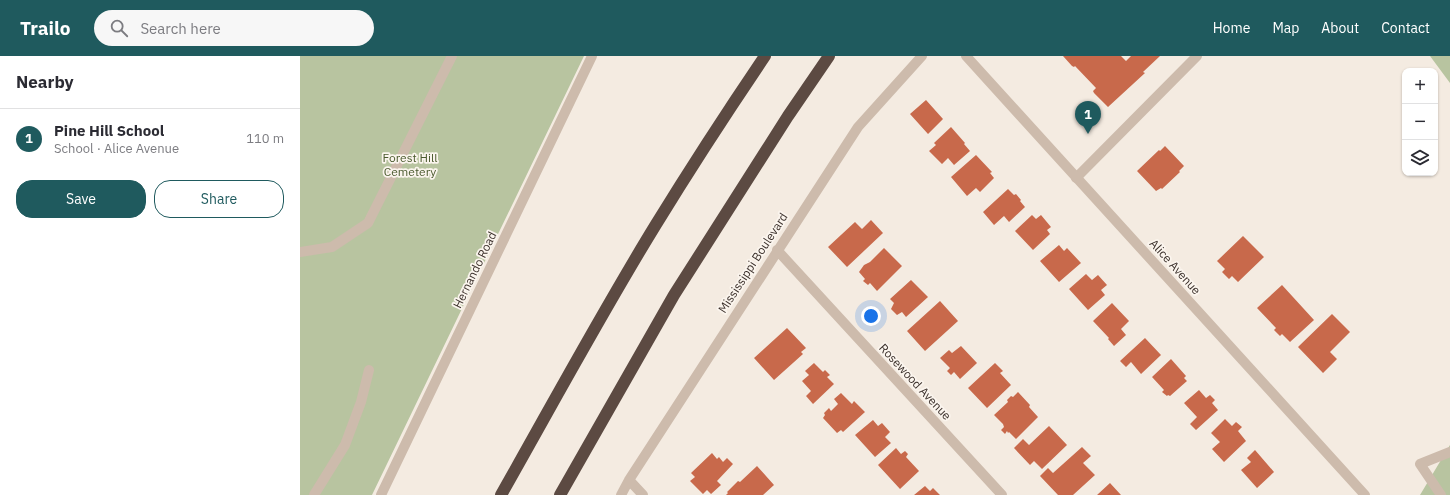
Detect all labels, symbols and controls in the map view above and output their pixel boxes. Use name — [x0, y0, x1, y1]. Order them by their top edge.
search box — [94, 10, 374, 46]
text: Trailo — [20, 16, 70, 40]
icon: search — [108, 17, 130, 39]
text: Search here — [140, 19, 221, 38]
text: Home — [1213, 19, 1250, 37]
text: Map — [1272, 19, 1299, 37]
text: About — [1321, 19, 1359, 37]
text: Contact — [1381, 19, 1430, 37]
map controls — [1402, 68, 1438, 176]
button: + — [1402, 68, 1438, 104]
text: Nearby — [16, 71, 74, 93]
pin: 1 — [1075, 101, 1101, 134]
button: − — [1402, 104, 1438, 140]
text: Pine Hill School — [54, 121, 164, 140]
text: 1 — [25, 130, 33, 147]
text: 110 m — [246, 130, 284, 147]
text: School · Alice Avenue — [54, 140, 179, 157]
button: layers — [1402, 140, 1438, 176]
park label: Forest Hill Cemetery — [383, 150, 437, 179]
button: Save — [16, 180, 146, 218]
button: Share — [154, 180, 284, 218]
street label: Mississippi Boulevard — [715, 210, 791, 316]
street label: Hernando Road — [449, 229, 500, 311]
street label: Alice Avenue — [1147, 236, 1204, 298]
your location — [861, 306, 881, 326]
street label: Rosewood Avenue — [876, 340, 955, 423]

